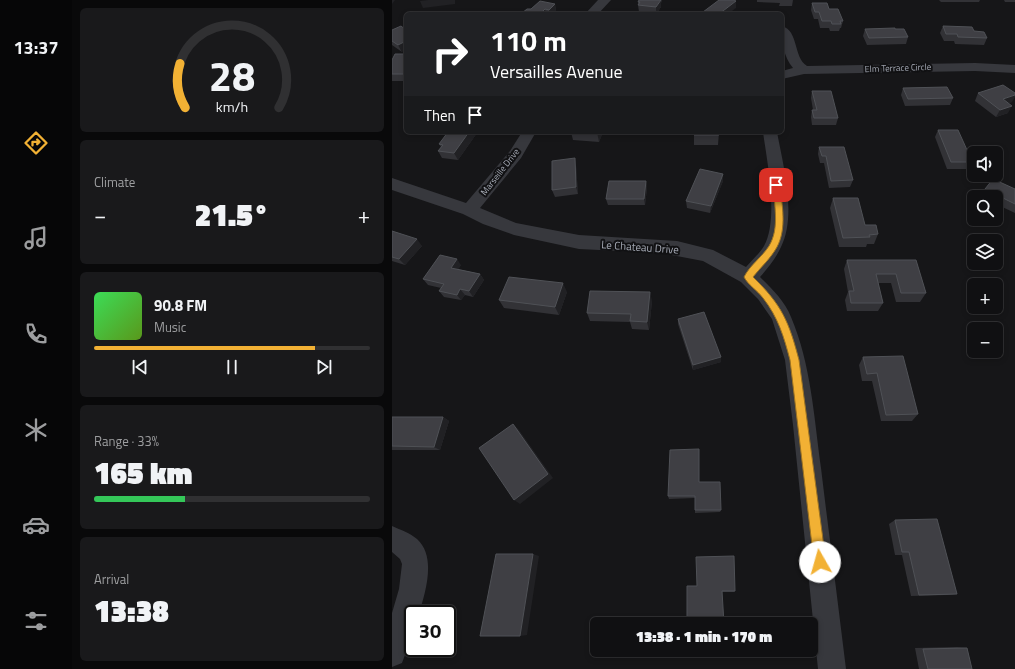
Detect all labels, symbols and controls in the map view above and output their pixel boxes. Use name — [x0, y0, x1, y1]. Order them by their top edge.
text: 110 m — [490, 19, 567, 62]
icon: right — [424, 28, 476, 80]
text: 13:37 — [14, 34, 58, 61]
text: 28 — [209, 44, 255, 107]
text: Versailles Avenue — [490, 58, 623, 85]
street label: Elm Terrace Circle — [864, 60, 932, 75]
text: km/h — [216, 96, 248, 118]
text: Then — [424, 104, 456, 127]
icon: arrive — [464, 104, 486, 126]
icon: directions — [22, 129, 50, 157]
street label: Marseille Drive — [477, 145, 522, 198]
map controls — [967, 146, 1003, 358]
button: sound — [967, 146, 1003, 182]
pin — [759, 168, 793, 202]
text: Climate — [94, 172, 135, 192]
icon: arrive — [765, 174, 787, 196]
button: search — [967, 190, 1003, 226]
text: 21.5° — [195, 192, 269, 238]
text: − — [94, 198, 106, 232]
text: + — [358, 198, 370, 232]
icon: music — [22, 224, 50, 252]
button: layers — [967, 234, 1003, 270]
street label: Le Chateau Drive — [601, 236, 680, 258]
button: + — [967, 278, 1003, 314]
text: 90.8 FM — [154, 294, 207, 317]
text: Music — [154, 317, 186, 337]
icon: phone — [22, 320, 50, 348]
button: − — [967, 322, 1003, 358]
icon: previous — [129, 356, 151, 378]
icon: pause — [221, 356, 243, 378]
icon: next — [313, 356, 335, 378]
icon: climate — [22, 416, 50, 444]
text: Range · 33% — [94, 431, 159, 451]
text: 165 km — [94, 450, 192, 496]
icon: car — [22, 511, 50, 539]
position arrow — [799, 541, 841, 583]
text: Arrival — [94, 569, 129, 589]
text: 13:38 — [94, 588, 169, 634]
speed limit sign: 30 — [404, 605, 456, 657]
icon: filters — [22, 607, 50, 635]
text: 13:38 · 1 min · 170 m — [636, 625, 772, 648]

